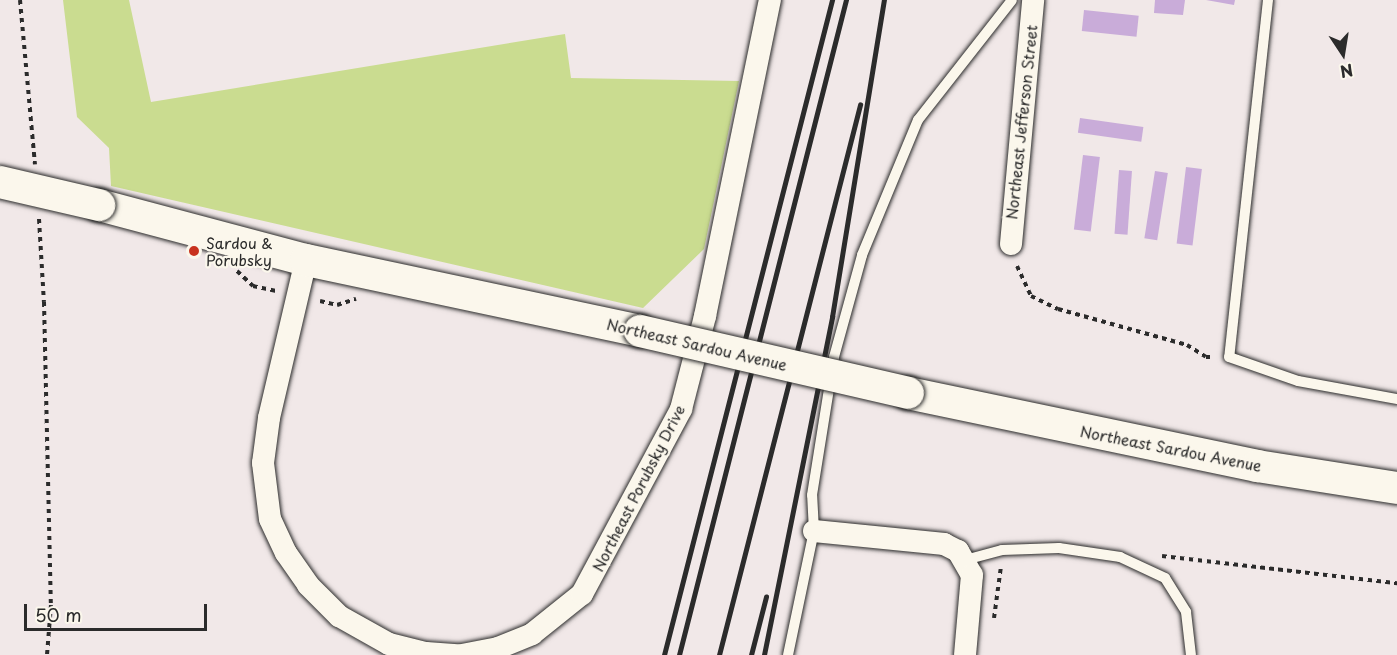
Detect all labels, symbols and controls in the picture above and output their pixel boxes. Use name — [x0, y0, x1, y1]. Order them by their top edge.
street label: Northeast Jefferson Street — [1002, 24, 1040, 220]
north arrow — [1313, 24, 1373, 84]
text: N — [1338, 59, 1355, 85]
place label: Sardou & Porubsky — [206, 233, 273, 268]
marker: Sardou & Porubsky — [187, 244, 201, 258]
street label: Northeast Sardou Avenue — [605, 315, 789, 373]
street label: Northeast Porubsky Drive — [588, 401, 688, 575]
street label: Northeast Sardou Avenue — [1079, 422, 1263, 474]
scale bar — [27, 592, 210, 630]
text: 50 m — [35, 601, 82, 628]

